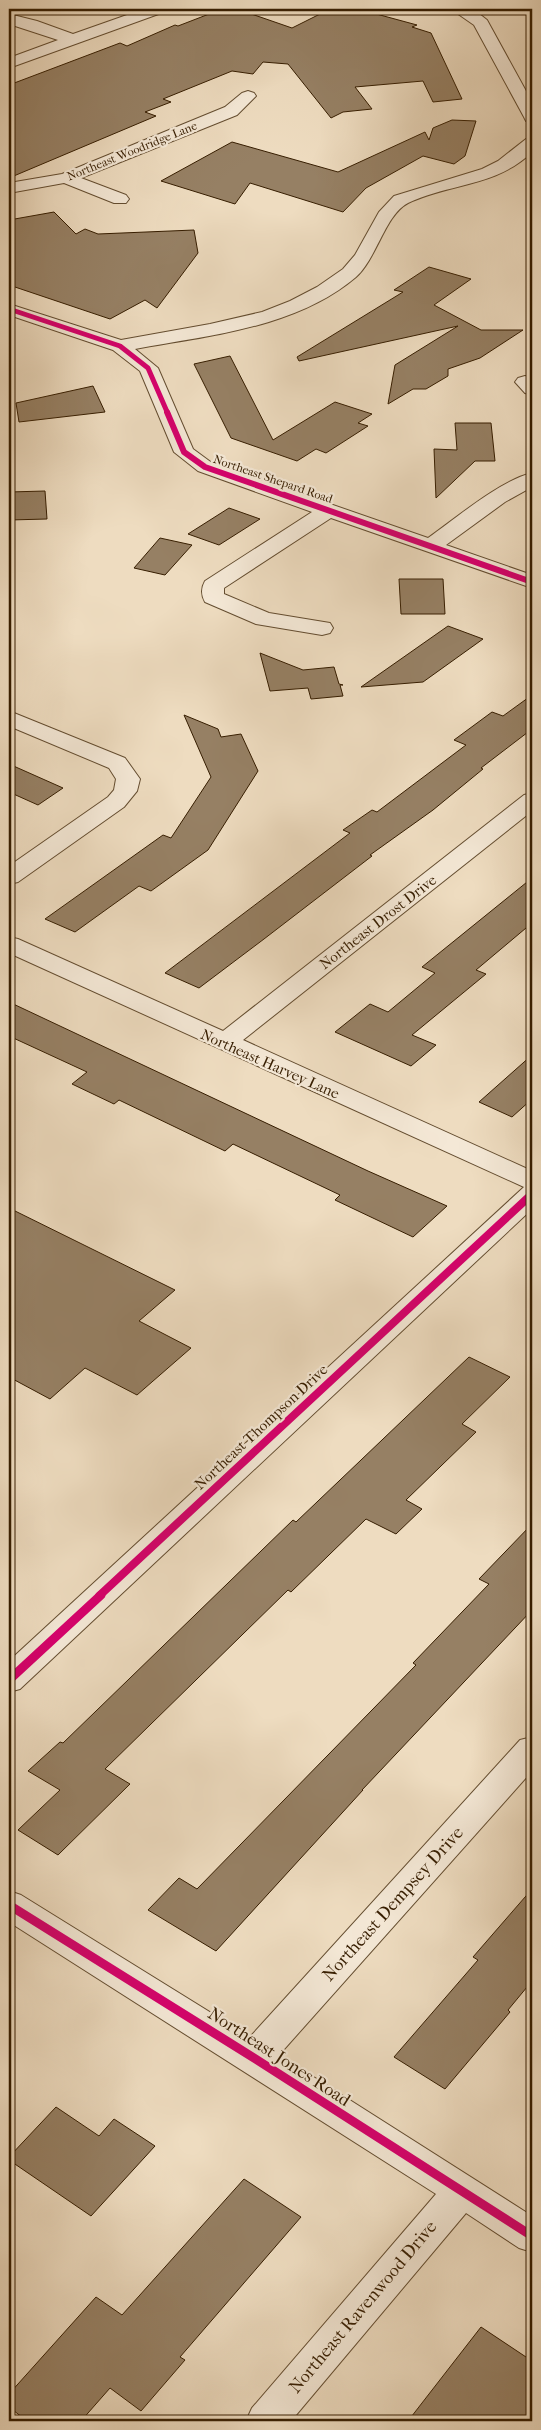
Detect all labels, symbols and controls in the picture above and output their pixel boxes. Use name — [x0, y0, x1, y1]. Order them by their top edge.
street label: Northeast Woodridge Lane — [65, 118, 199, 184]
street label: Northeast Shepard Road — [211, 452, 335, 506]
street label: Northeast Drost Drive — [316, 870, 440, 973]
street label: Northeast Harvey Lane — [198, 1025, 343, 1103]
street label: Northeast Thompson Drive — [191, 1360, 332, 1494]
street label: Northeast Dempsey Drive — [318, 1822, 468, 1986]
street label: Northeast Jones Road — [204, 2003, 354, 2111]
street label: Northeast Ravenwood Drive — [285, 2216, 441, 2397]

